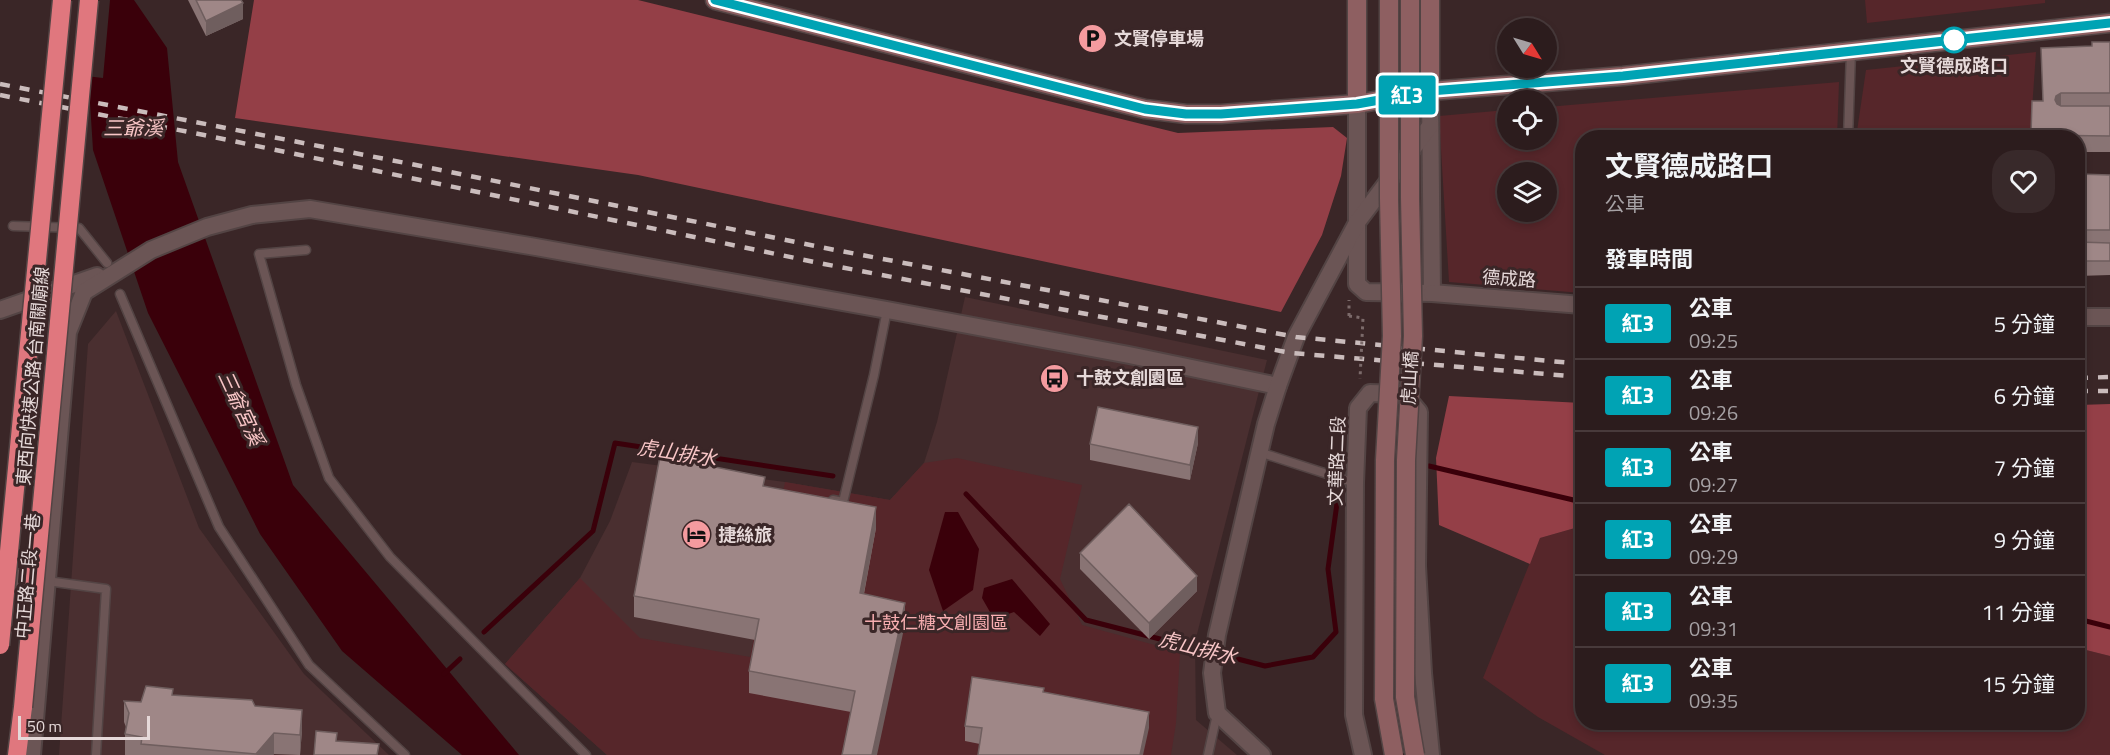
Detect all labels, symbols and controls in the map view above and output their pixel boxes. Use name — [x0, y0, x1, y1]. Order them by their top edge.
north arrow — [1497, 18, 1557, 78]
map controls — [1497, 18, 1557, 222]
parking icon: 文賢停車場 — [1077, 23, 1109, 55]
place label: 文賢停車場 — [1114, 25, 1204, 52]
marker: 文賢德成路口 — [1941, 27, 1967, 53]
place label: 文賢德成路口 — [1900, 52, 2008, 79]
line badge: 紅3 — [1380, 76, 1434, 115]
text: 紅3 — [1391, 79, 1423, 111]
button: locate — [1497, 90, 1557, 150]
water label: 三爺溪 — [103, 112, 166, 143]
text: 文賢德成路口 — [1605, 144, 1773, 187]
button: heart — [1992, 150, 2055, 213]
button: layers — [1497, 162, 1557, 222]
text: 公車 — [1605, 188, 1645, 219]
text: 發車時間 — [1605, 242, 1693, 276]
street label: 德成路 — [1481, 263, 1537, 294]
street label: 東西向快速公路 台南關廟線 — [9, 265, 56, 487]
text: 公車 — [1689, 291, 1733, 325]
text: 紅3 — [1622, 307, 1654, 339]
text: 5 分鐘 — [1994, 307, 2055, 341]
text: 09:25 — [1689, 325, 1738, 356]
street label: 虎山橋 — [1395, 350, 1424, 406]
bus stop icon: 十鼓文創園區 — [1039, 362, 1071, 394]
text: 公車 — [1689, 363, 1733, 397]
place label: 十鼓文創園區 — [1076, 364, 1184, 391]
water label: 三爺宮溪 — [211, 365, 274, 453]
text: 紅3 — [1622, 379, 1654, 411]
text: 6 分鐘 — [1994, 379, 2055, 413]
text: 09:26 — [1689, 397, 1738, 428]
street label: 文華路二段 — [1321, 416, 1352, 506]
water label: 虎山排水 — [635, 431, 720, 474]
text: 公車 — [1689, 435, 1733, 469]
text: 紅3 — [1622, 451, 1654, 483]
text: 7 分鐘 — [1994, 451, 2055, 485]
text: 09:27 — [1689, 469, 1738, 500]
text: 公車 — [1689, 507, 1733, 541]
street label: 中正路二段一巷 — [9, 512, 46, 640]
hotel icon: 捷絲旅 — [681, 519, 713, 551]
place label: 捷絲旅 — [718, 521, 772, 548]
text: 紅3 — [1622, 523, 1654, 555]
text: 9 分鐘 — [1994, 523, 2055, 557]
text: 09:29 — [1689, 541, 1738, 572]
text: 公車 — [1689, 579, 1733, 613]
text: 紅3 — [1622, 595, 1654, 627]
text: 11 分鐘 — [1982, 595, 2055, 629]
park label: 十鼓仁糖文創園區 — [864, 609, 1008, 636]
text: 09:31 — [1689, 613, 1738, 644]
water label: 虎山排水 — [1156, 623, 1242, 672]
text: 公車 — [1689, 651, 1733, 685]
text: 紅3 — [1622, 667, 1654, 699]
text: 15 分鐘 — [1982, 667, 2055, 701]
text: 09:35 — [1689, 685, 1738, 716]
scale bar — [18, 713, 150, 740]
text: 50 m — [27, 714, 62, 738]

